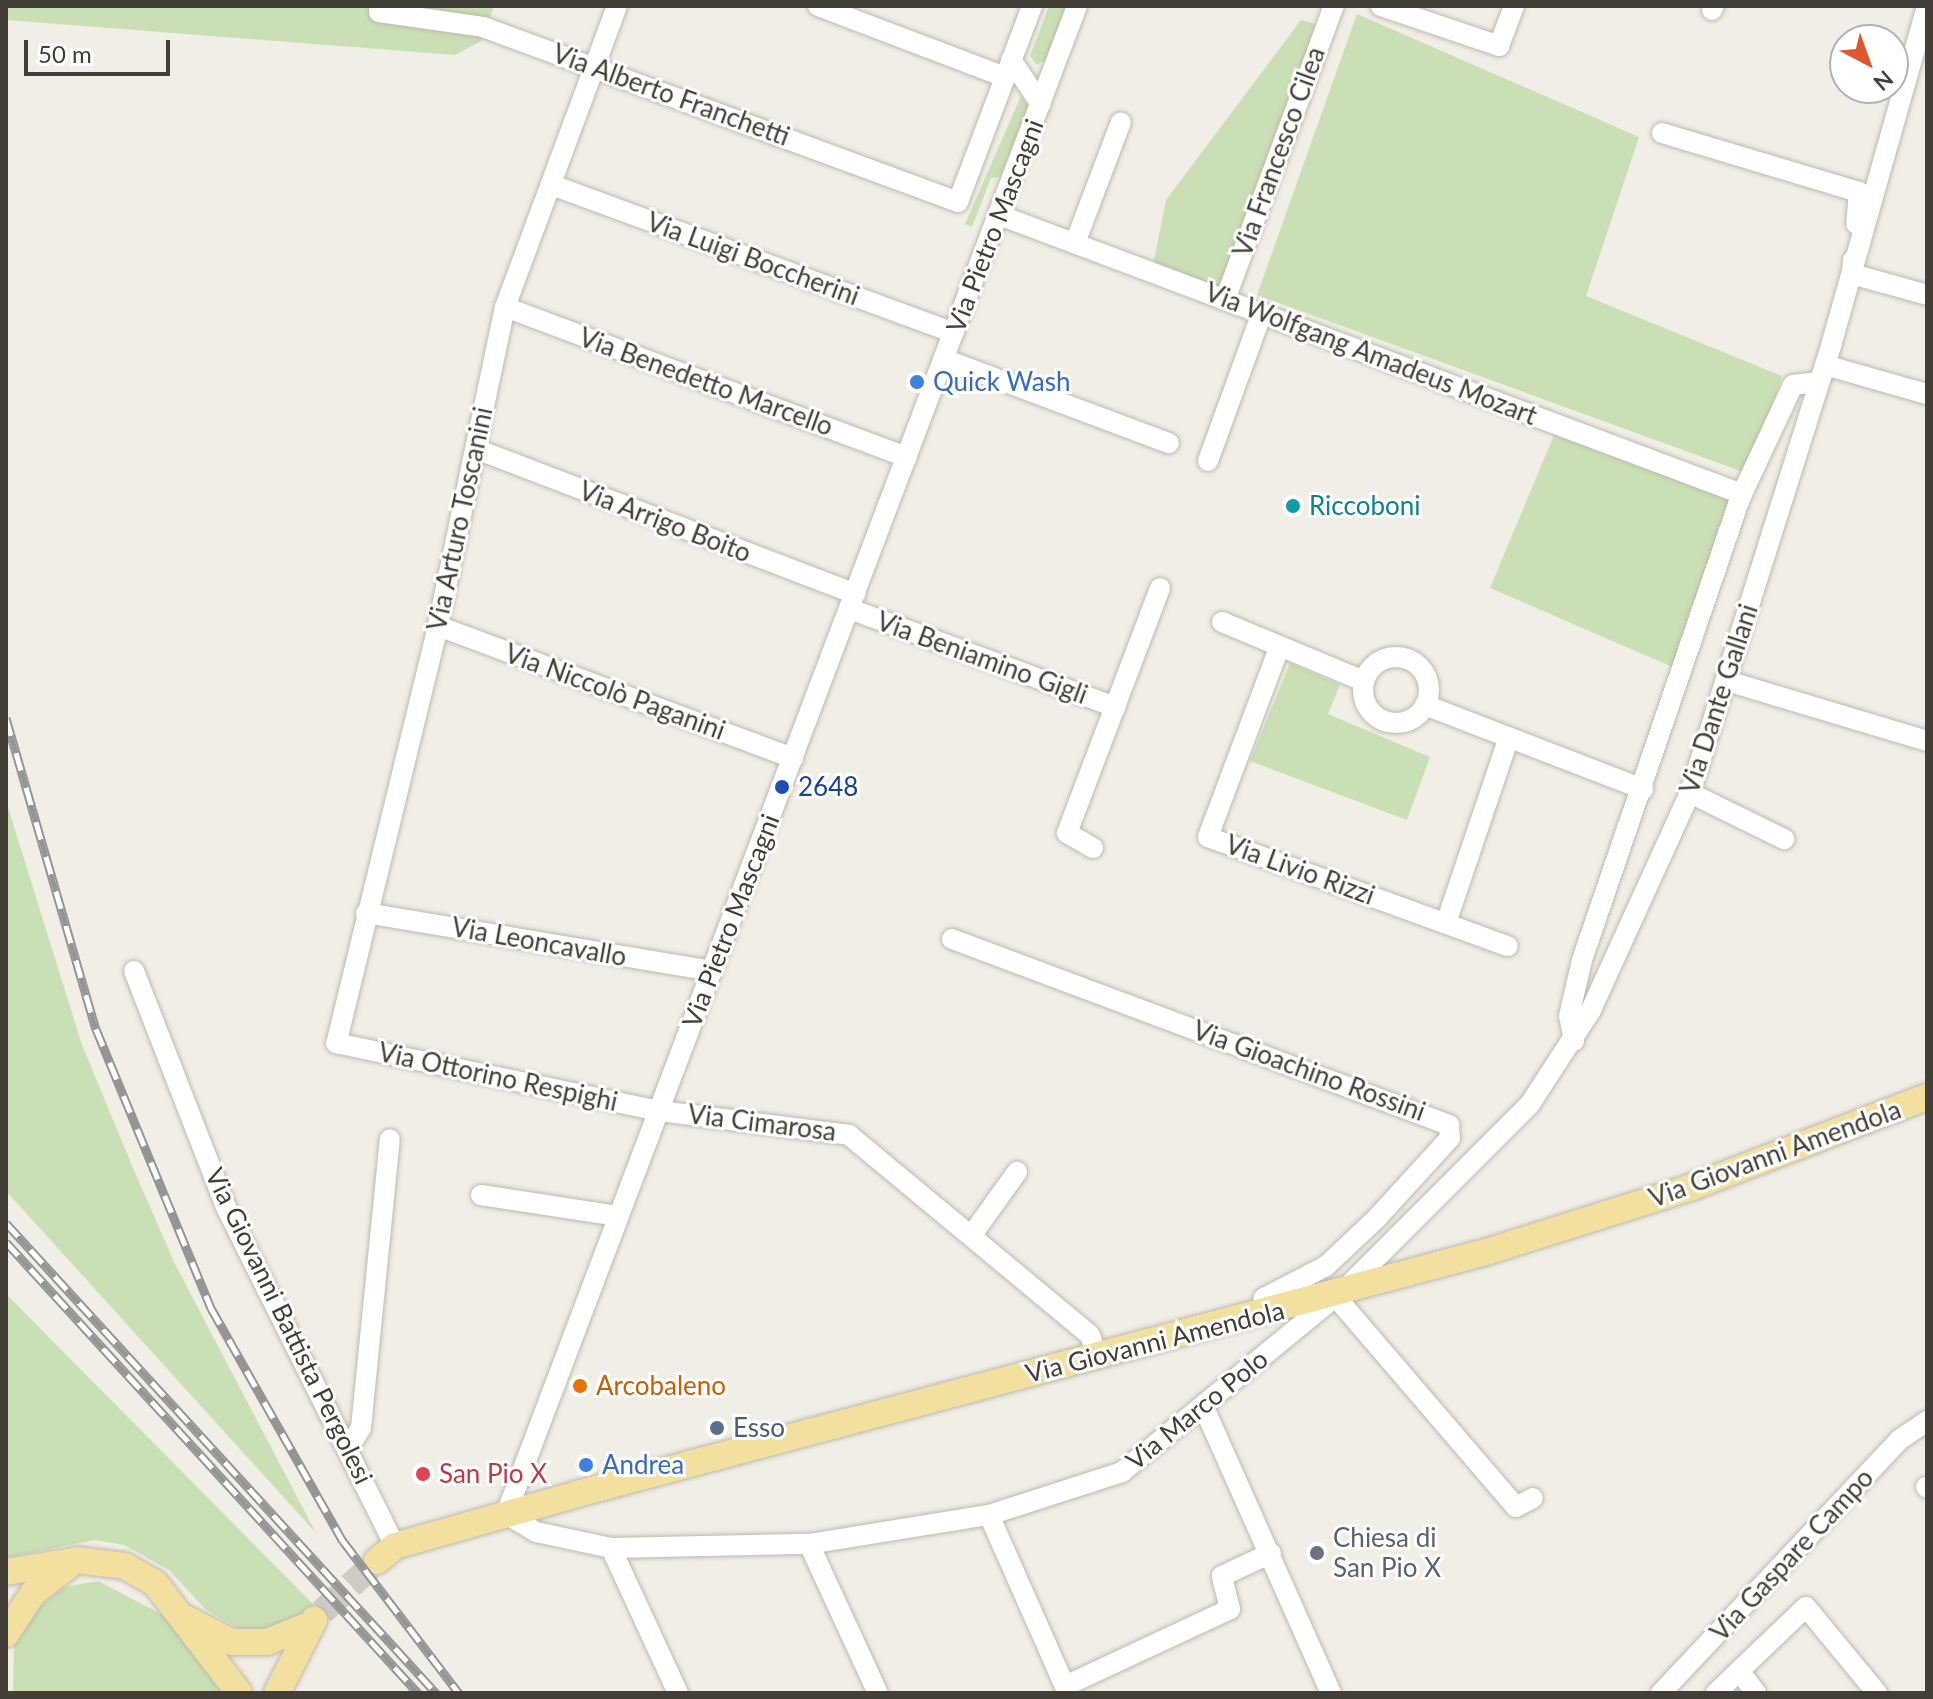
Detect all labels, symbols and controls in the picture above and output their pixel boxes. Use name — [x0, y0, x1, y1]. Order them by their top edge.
scale bar — [28, 24, 174, 74]
north arrow — [1829, 24, 1909, 104]
street label: Via Alberto Franchetti — [548, 37, 794, 153]
text: 50 m — [38, 39, 92, 68]
street label: Via Francesco Cilea — [1227, 43, 1331, 261]
text: N — [1869, 65, 1899, 97]
street label: Via Pietro Mascagni — [940, 115, 1050, 337]
street label: Via Luigi Boccherini — [643, 206, 863, 312]
street label: Via Wolfgang Amadeus Mozart — [1200, 276, 1542, 432]
street label: Via Benedetto Marcello — [575, 322, 837, 442]
place label: Quick Wash — [933, 366, 1071, 398]
marker: Quick Wash — [908, 373, 926, 391]
street label: Via Arturo Toscanini — [421, 403, 499, 635]
street label: Via Arrigo Boito — [574, 475, 756, 569]
place label: Riccoboni — [1309, 490, 1421, 522]
marker: Riccoboni — [1284, 497, 1302, 515]
street label: Via Dante Gallani — [1674, 600, 1764, 798]
street label: Via Beniamino Gigli — [872, 605, 1092, 711]
street label: Via Niccolò Paganini — [501, 638, 729, 746]
place label: 2648 — [798, 771, 858, 803]
marker: 2648 — [773, 778, 791, 796]
street label: Via Pietro Mascagni — [676, 810, 786, 1032]
street label: Via Livio Rizzi — [1221, 829, 1379, 911]
street label: Via Leoncavallo — [449, 911, 629, 973]
street label: Via Gioachino Rossini — [1189, 1014, 1429, 1128]
street label: Via Ottorino Respighi — [376, 1036, 620, 1118]
street label: Via Giovanni Amendola — [1644, 1094, 1906, 1214]
street label: Via Cimarosa — [686, 1098, 838, 1148]
street label: Via Giovanni Battista Pergolesi — [199, 1163, 379, 1489]
street label: Via Giovanni Amendola — [1022, 1295, 1288, 1389]
street label: Via Marco Polo — [1120, 1343, 1274, 1477]
place label: Arcobaleno — [596, 1370, 726, 1402]
marker: Arcobaleno — [571, 1377, 589, 1395]
place label: Esso — [733, 1412, 785, 1444]
marker: Esso — [708, 1419, 726, 1437]
place label: Andrea — [602, 1449, 684, 1481]
marker: Andrea — [577, 1456, 595, 1474]
place label: San Pio X — [439, 1458, 547, 1490]
street label: Via Gaspare Campo — [1704, 1462, 1880, 1648]
marker: San Pio X — [414, 1465, 432, 1483]
place label: Chiesa di San Pio X — [1333, 1522, 1441, 1584]
marker: Chiesa di San Pio X — [1308, 1544, 1326, 1562]

